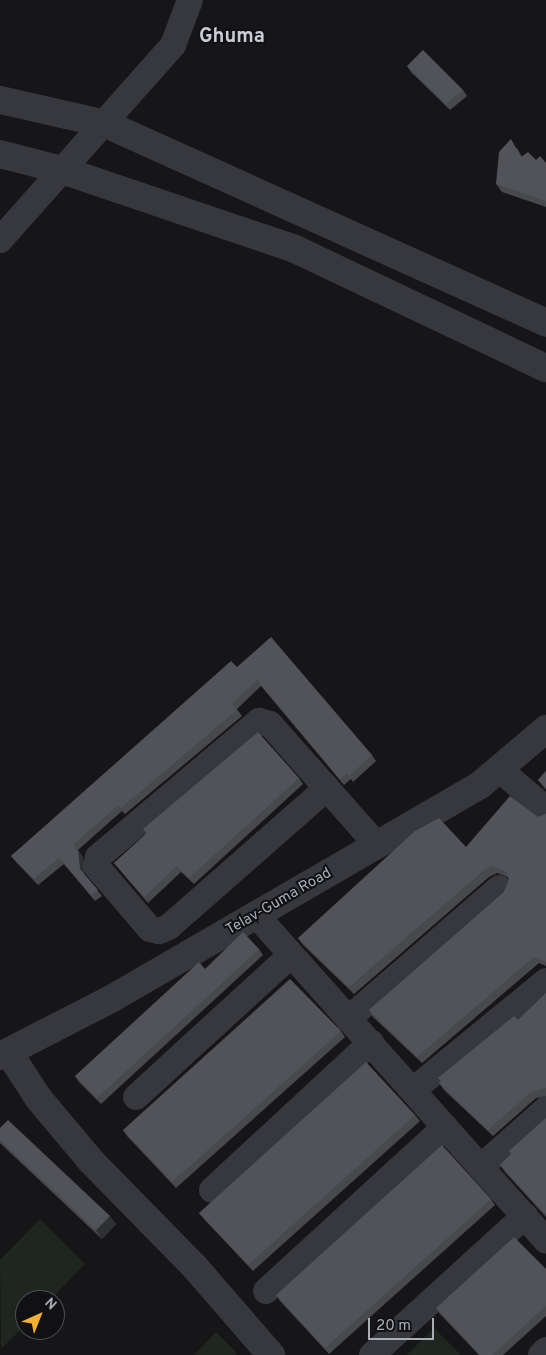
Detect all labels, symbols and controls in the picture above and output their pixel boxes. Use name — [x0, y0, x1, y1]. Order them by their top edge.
district label: Ghuma — [199, 25, 265, 49]
street label: Telav-Guma Road — [223, 865, 335, 939]
north arrow — [15, 1290, 65, 1340]
text: N — [41, 1295, 60, 1314]
scale bar — [371, 1308, 437, 1340]
text: 20 m — [376, 1317, 411, 1336]

